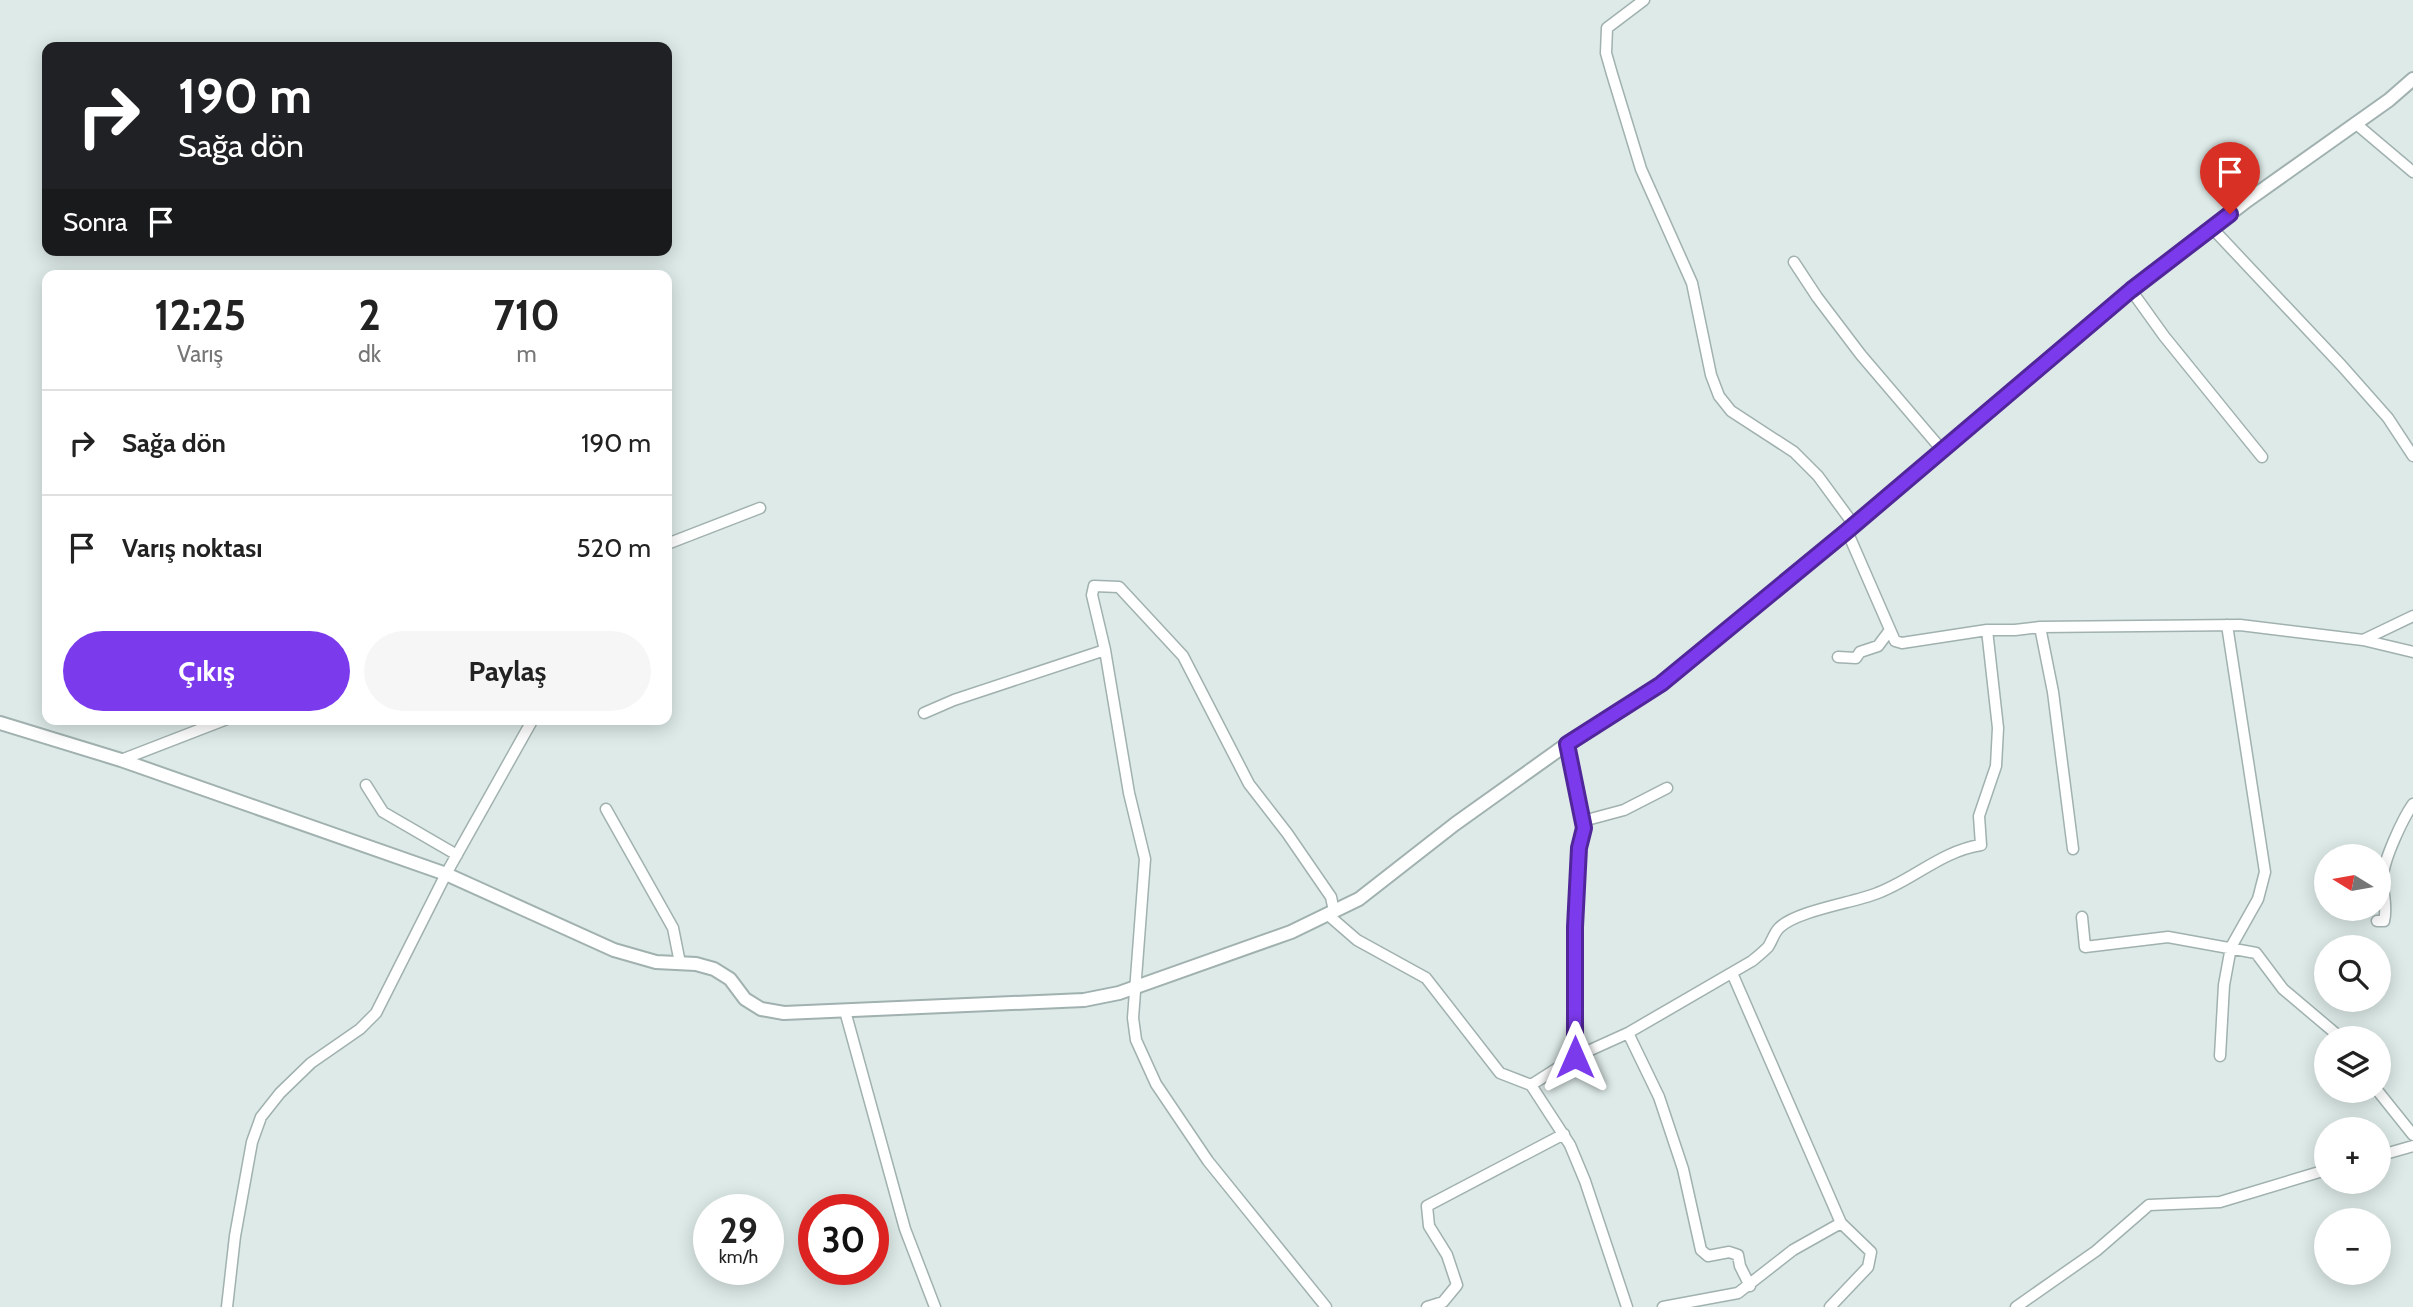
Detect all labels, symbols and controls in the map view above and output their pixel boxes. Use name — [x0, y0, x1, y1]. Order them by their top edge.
text: 190 m — [178, 66, 312, 125]
icon: right — [63, 70, 154, 161]
text: Sağa dön — [178, 126, 304, 165]
pin — [2200, 142, 2260, 214]
icon: arrive — [2211, 153, 2249, 191]
icon: arrive — [142, 203, 180, 241]
text: Sonra — [63, 206, 128, 238]
text: 12:25 — [154, 289, 246, 341]
text: 2 — [358, 289, 381, 341]
text: 710 — [493, 289, 560, 341]
text: Varış — [177, 340, 223, 368]
text: dk — [358, 340, 381, 368]
text: m — [516, 340, 537, 368]
icon: right — [63, 424, 101, 462]
text: Sağa dön — [122, 427, 226, 459]
text: 190 m — [581, 427, 651, 459]
icon: arrive — [63, 529, 101, 567]
text: Varış noktası — [122, 532, 263, 564]
text: 520 m — [577, 532, 651, 564]
button: Çıkış — [63, 631, 350, 711]
button: Paylaş — [364, 631, 651, 711]
north arrow — [2314, 844, 2390, 920]
map controls — [2314, 844, 2391, 1285]
button: search — [2314, 935, 2391, 1012]
position arrow — [1538, 1020, 1612, 1094]
button: layers — [2314, 1026, 2391, 1103]
button: + — [2314, 1117, 2391, 1194]
speed limit sign: 30 — [798, 1194, 889, 1285]
button: − — [2314, 1208, 2391, 1285]
text: 29 — [719, 1209, 758, 1252]
text: km/h — [719, 1246, 758, 1268]

